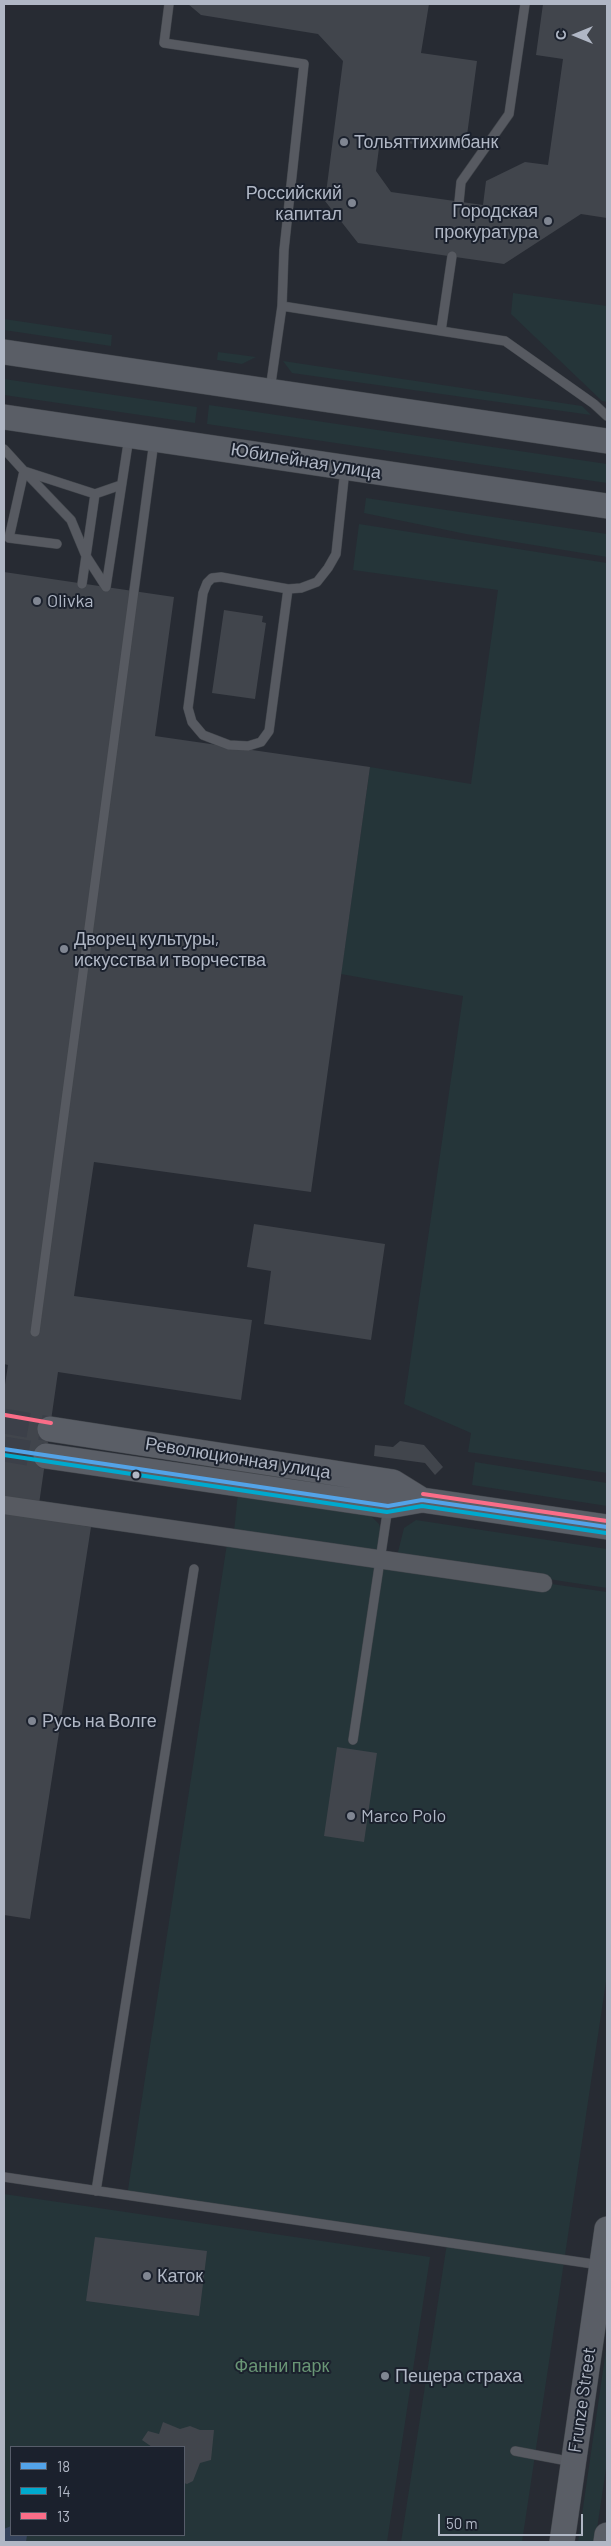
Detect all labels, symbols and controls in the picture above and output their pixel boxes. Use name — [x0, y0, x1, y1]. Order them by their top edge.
north arrow — [551, 10, 601, 60]
text: С — [552, 30, 569, 40]
place label: Тольяттихимбанк — [354, 131, 498, 153]
marker: Тольяттихимбанк — [338, 136, 350, 148]
place label: Российский капитал — [246, 182, 342, 224]
marker: Российский капитал — [346, 197, 358, 209]
place label: Городская прокуратура — [434, 200, 538, 242]
marker: Городская прокуратура — [542, 215, 554, 227]
street label: Юбилейная улица — [229, 438, 383, 484]
place label: Olivka — [47, 590, 94, 612]
marker: Olivka — [31, 595, 43, 607]
place label: Дворец культуры, искусства и творчества — [74, 928, 266, 971]
marker: Дворец культуры, искусства и творчества — [58, 943, 70, 955]
street label: Революционная улица — [144, 1433, 332, 1483]
unlabelled marker — [131, 1470, 141, 1480]
place label: Русь на Волге — [42, 1710, 157, 1732]
marker: Русь на Волге — [26, 1715, 38, 1727]
place label: Marco Polo — [361, 1805, 446, 1827]
marker: Marco Polo — [345, 1810, 357, 1822]
place label: Каток — [157, 2265, 203, 2287]
marker: Каток — [141, 2270, 153, 2282]
street label: Frunze Street — [564, 2346, 600, 2454]
park label: Фанни парк — [235, 2355, 329, 2377]
place label: Пещера страха — [395, 2365, 522, 2387]
marker: Пещера страха — [379, 2370, 391, 2382]
legend — [10, 2446, 185, 2536]
text: 18 — [57, 2457, 70, 2475]
text: 14 — [57, 2482, 71, 2500]
scale bar — [441, 2504, 586, 2536]
text: 13 — [57, 2507, 70, 2525]
text: 50 m — [446, 2514, 478, 2532]

